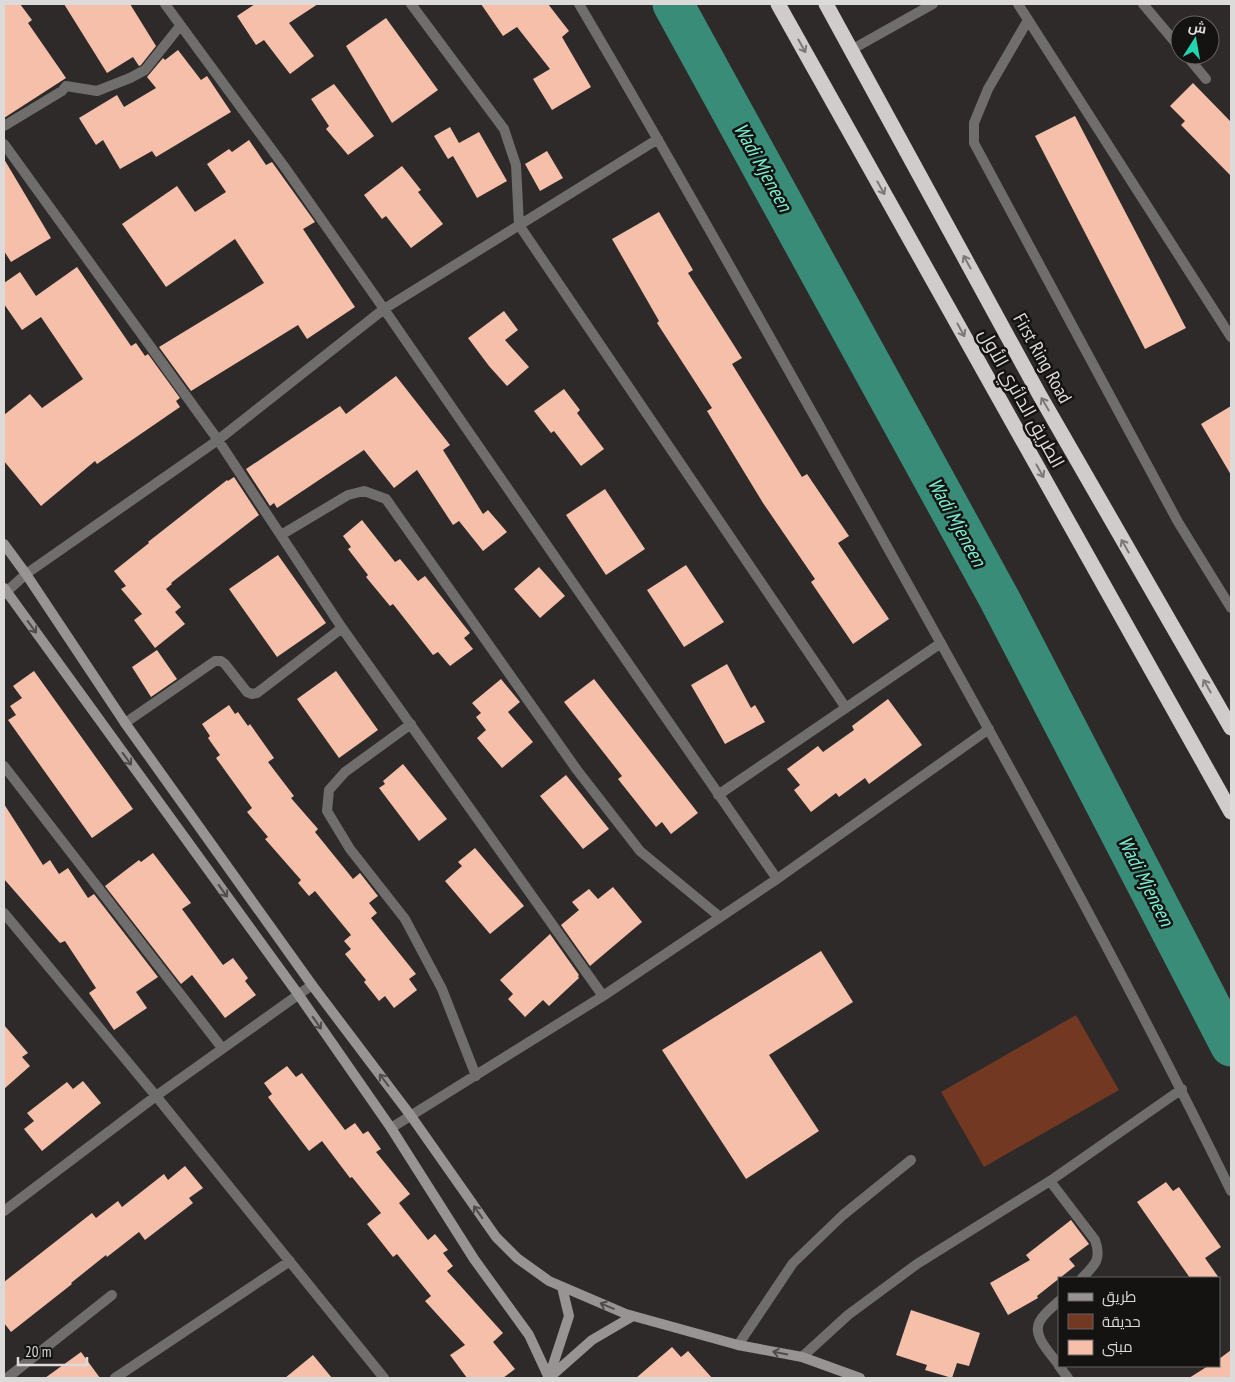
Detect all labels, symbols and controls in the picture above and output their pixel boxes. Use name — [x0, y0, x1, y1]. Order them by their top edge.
north arrow — [1170, 15, 1220, 65]
text: ش — [1187, 17, 1208, 38]
one-way arrow — [797, 39, 807, 54]
water label: Wadi Mjeneen — [728, 118, 799, 217]
one-way arrow — [877, 180, 887, 195]
one-way arrow — [962, 255, 971, 270]
street label: First Ring Road — [1008, 309, 1078, 407]
one-way arrow — [956, 322, 966, 337]
street label: الطريق الدائري الأول — [971, 324, 1070, 473]
one-way arrow — [1040, 397, 1050, 412]
one-way arrow — [1036, 464, 1046, 478]
water label: Wadi Mjeneen — [922, 473, 993, 572]
one-way arrow — [1120, 539, 1130, 553]
one-way arrow — [27, 620, 37, 634]
one-way arrow — [1201, 680, 1211, 694]
one-way arrow — [122, 752, 133, 765]
water label: Wadi Mjeneen — [1112, 832, 1180, 931]
one-way arrow — [218, 884, 228, 898]
one-way arrow — [312, 1015, 322, 1029]
one-way arrow — [379, 1073, 389, 1087]
one-way arrow — [473, 1205, 483, 1219]
legend — [1058, 1277, 1220, 1367]
text: طريق — [1102, 1287, 1136, 1307]
one-way arrow — [600, 1301, 615, 1311]
text: حديقة — [1102, 1312, 1141, 1331]
scale bar — [18, 1334, 86, 1366]
text: مبنى — [1102, 1337, 1133, 1357]
text: 20 m — [25, 1342, 51, 1361]
one-way arrow — [772, 1348, 788, 1357]

